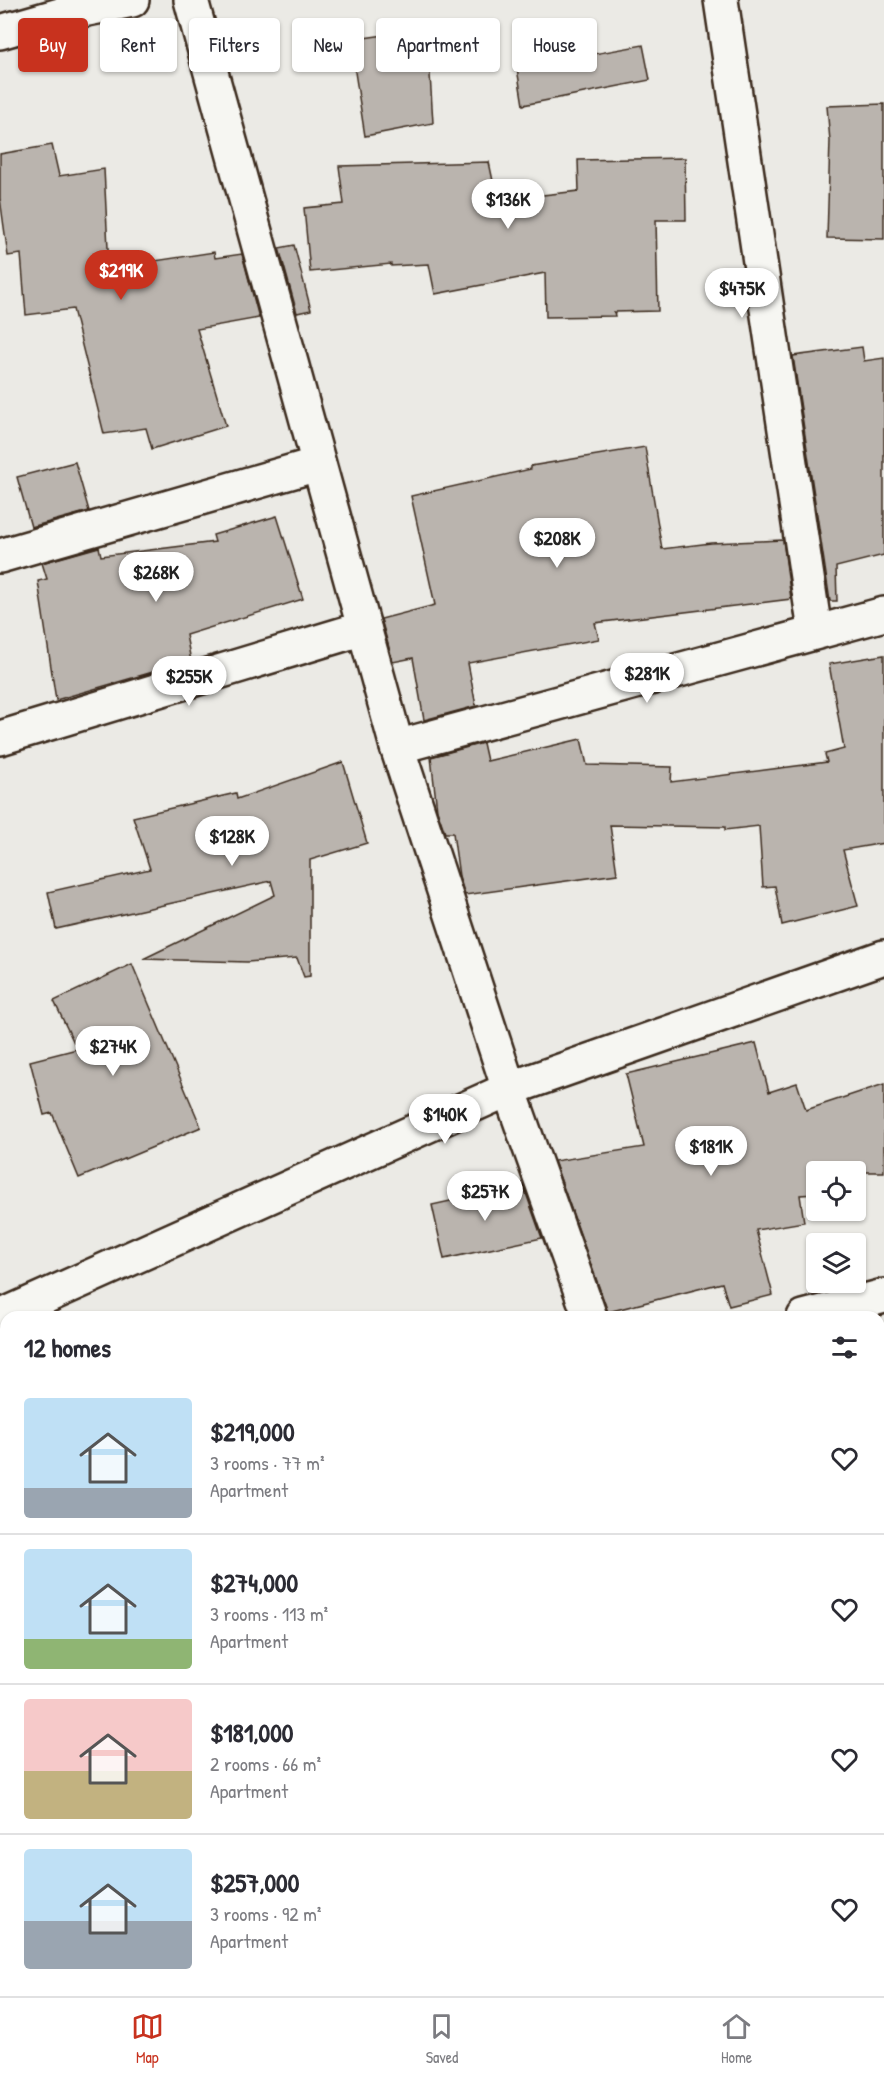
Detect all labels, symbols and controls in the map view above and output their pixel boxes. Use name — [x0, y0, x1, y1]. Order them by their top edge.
chip: Buy — [18, 18, 88, 72]
chip: Rent — [100, 18, 177, 72]
chip: Filters — [189, 18, 280, 72]
chip: New — [292, 18, 364, 72]
chip: Apartment — [376, 18, 500, 72]
chip: House — [512, 18, 597, 72]
pin: $136K — [466, 179, 550, 230]
text: $136K — [486, 185, 530, 212]
pin: $219K — [79, 250, 163, 301]
text: $219K — [99, 256, 143, 283]
pin: $475K — [700, 268, 784, 319]
text: $475K — [719, 274, 765, 301]
pin: $208K — [515, 518, 599, 569]
text: $208K — [533, 524, 581, 551]
pin: $268K — [114, 552, 198, 603]
text: $268K — [133, 558, 179, 585]
pin: $281K — [605, 653, 689, 704]
pin: $255K — [147, 656, 231, 707]
text: $281K — [624, 659, 670, 686]
text: $255K — [166, 662, 212, 689]
pin: $128K — [190, 816, 274, 867]
text: $128K — [209, 822, 255, 849]
pin: $274K — [71, 1026, 155, 1077]
text: $274K — [89, 1032, 137, 1059]
pin: $140K — [403, 1094, 487, 1145]
text: $140K — [423, 1100, 467, 1127]
pin: $181K — [669, 1126, 753, 1177]
text: $181K — [689, 1132, 733, 1159]
map controls — [806, 1161, 866, 1293]
button: locate — [806, 1161, 866, 1221]
pin: $257K — [443, 1171, 527, 1222]
text: $257K — [461, 1177, 509, 1204]
button: layers — [806, 1233, 866, 1293]
text: 12 homes — [24, 1330, 111, 1365]
icon: filters — [828, 1331, 861, 1364]
text: $219,000 — [210, 1414, 295, 1449]
icon: home — [72, 1422, 144, 1494]
icon: heart — [828, 1442, 861, 1475]
text: 3 rooms · 77 m² — [210, 1449, 324, 1476]
text: Apartment — [210, 1476, 288, 1503]
text: $274,000 — [210, 1565, 298, 1600]
icon: home — [72, 1573, 144, 1645]
icon: heart — [828, 1593, 861, 1626]
text: 3 rooms · 113 m² — [210, 1600, 328, 1627]
text: Apartment — [210, 1627, 288, 1654]
text: $181,000 — [210, 1715, 294, 1750]
icon: home — [72, 1723, 144, 1795]
icon: heart — [828, 1743, 861, 1776]
text: 2 rooms · 66 m² — [210, 1750, 321, 1777]
text: Apartment — [210, 1777, 288, 1804]
text: $257,000 — [210, 1865, 299, 1900]
icon: home — [72, 1873, 144, 1945]
icon: heart — [828, 1893, 861, 1926]
text: 3 rooms · 92 m² — [210, 1900, 321, 1927]
text: Apartment — [210, 1927, 288, 1954]
tab: Map — [131, 2010, 164, 2068]
tab: Saved — [425, 2010, 458, 2068]
tab: Home — [720, 2010, 753, 2068]

